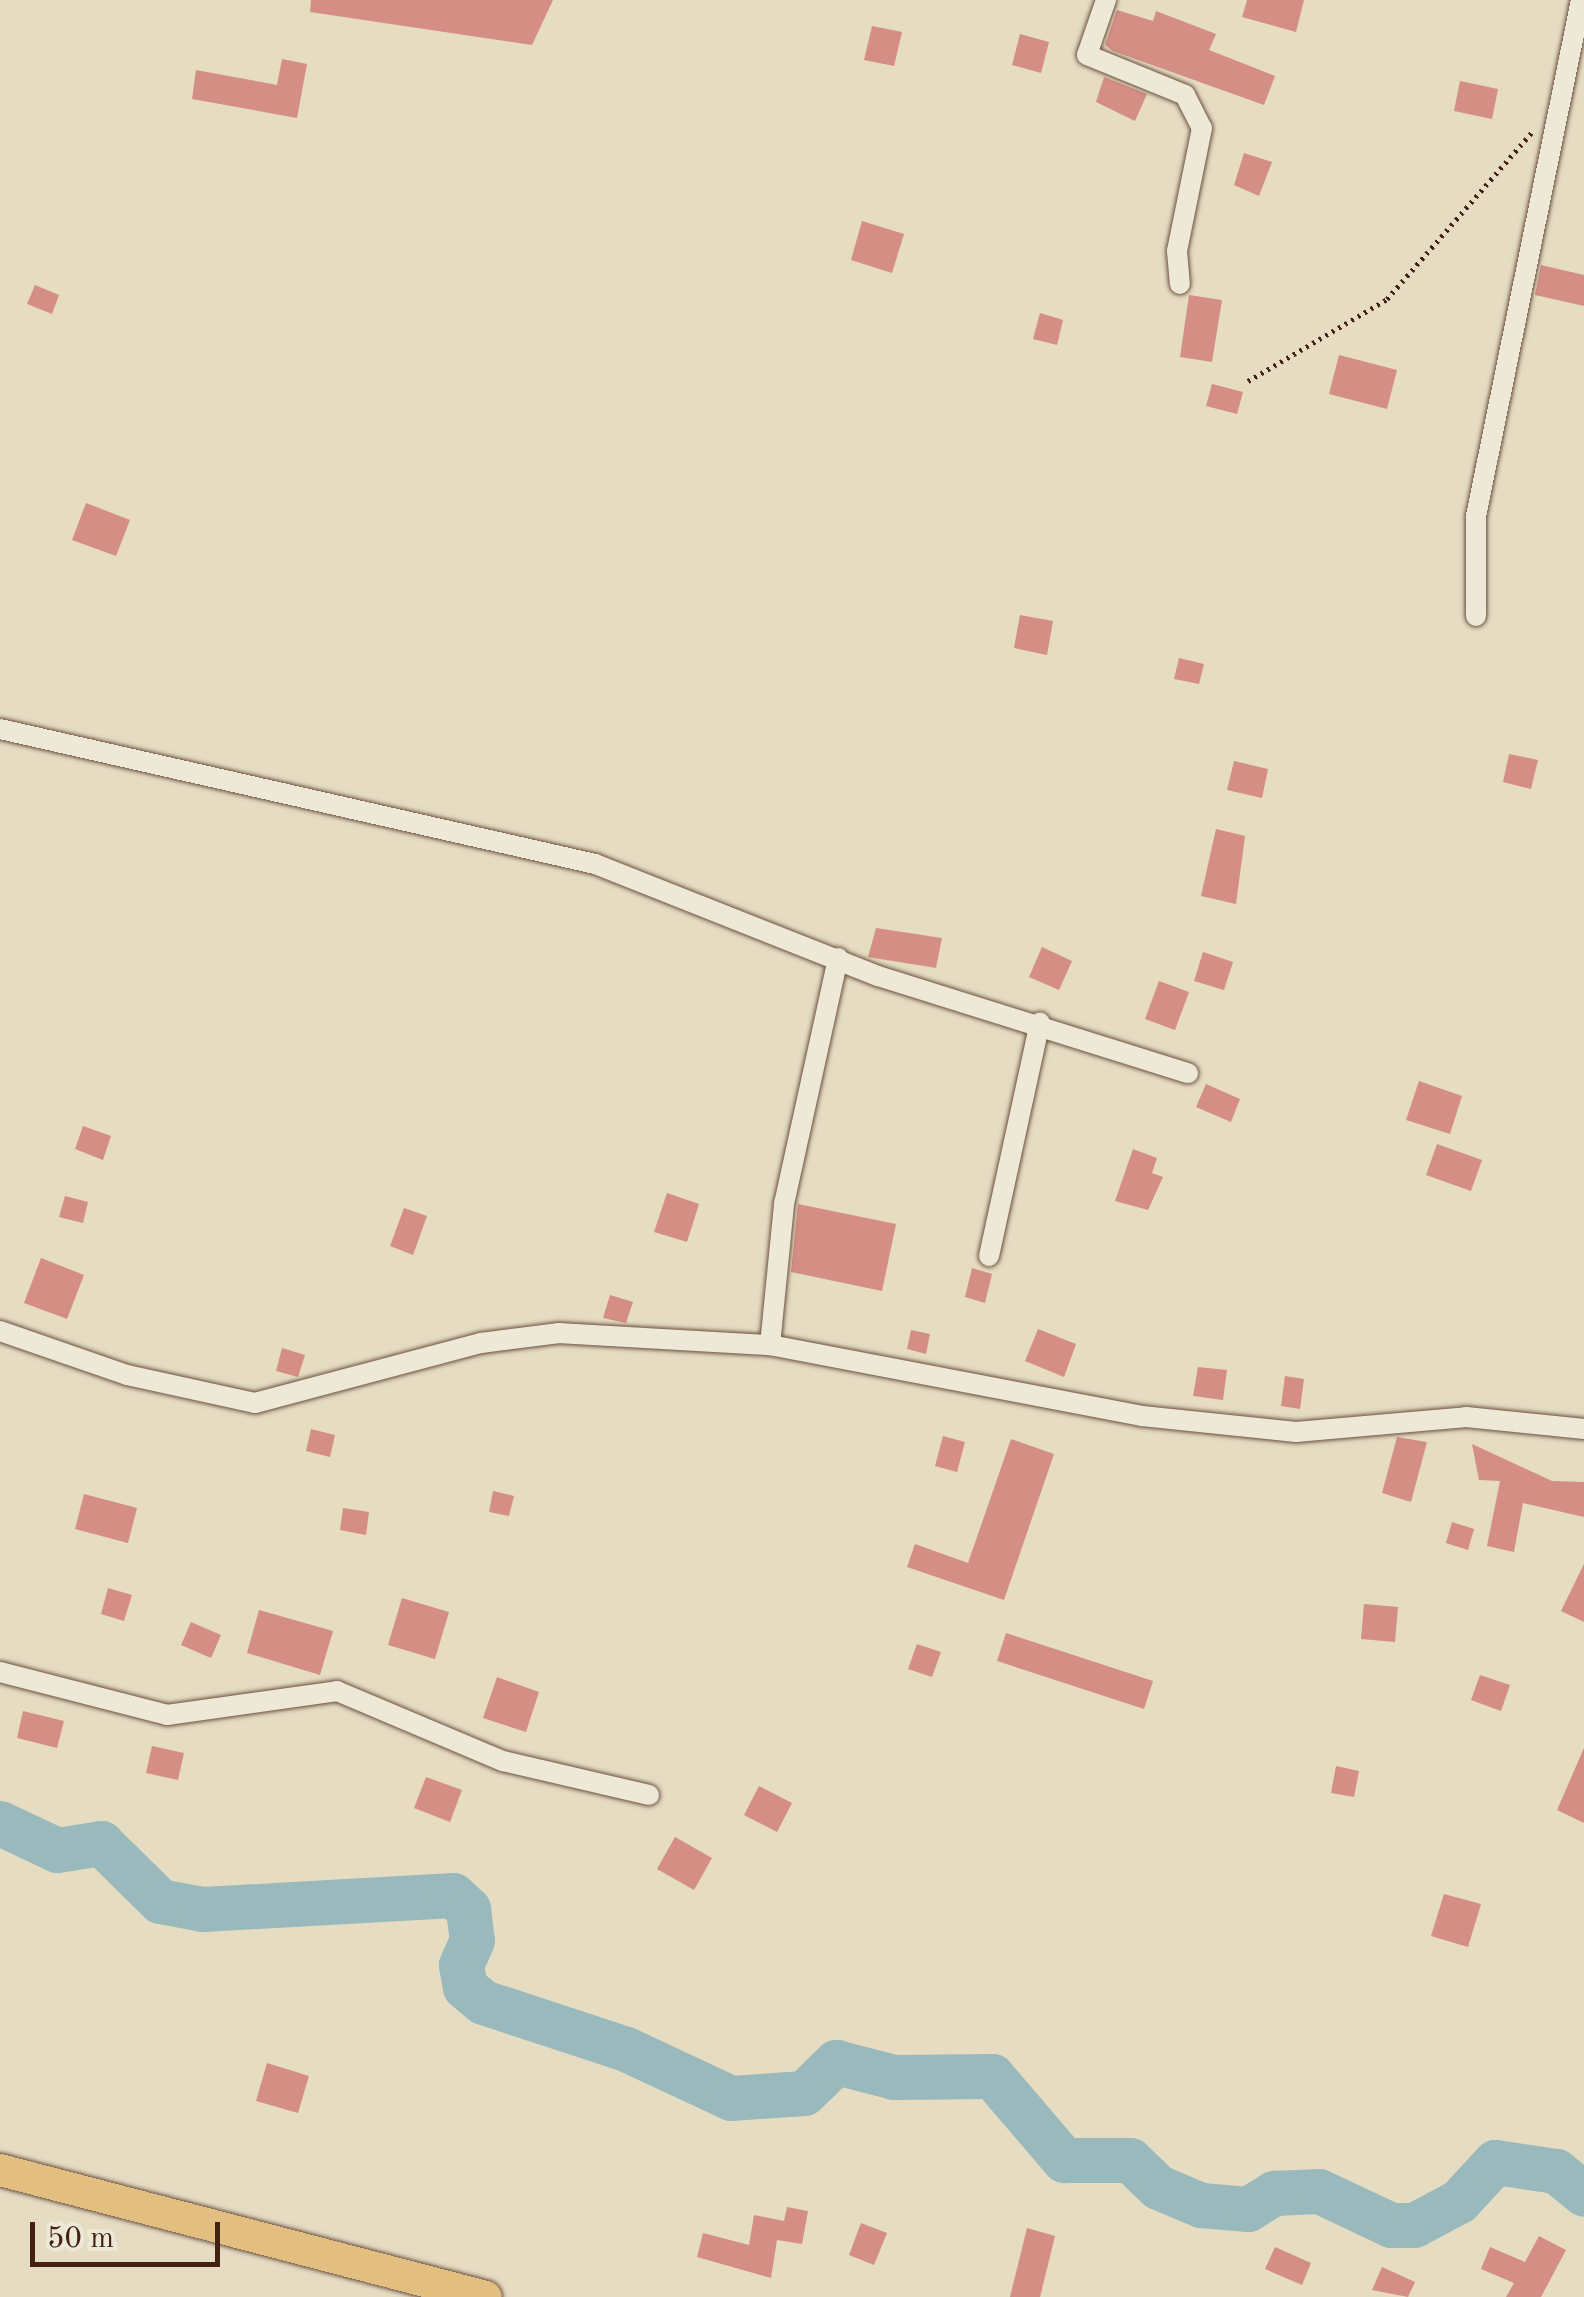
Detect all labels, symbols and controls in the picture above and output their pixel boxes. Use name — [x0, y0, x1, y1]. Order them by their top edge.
scale bar — [35, 2202, 225, 2264]
text: 50 m — [47, 2224, 114, 2254]

